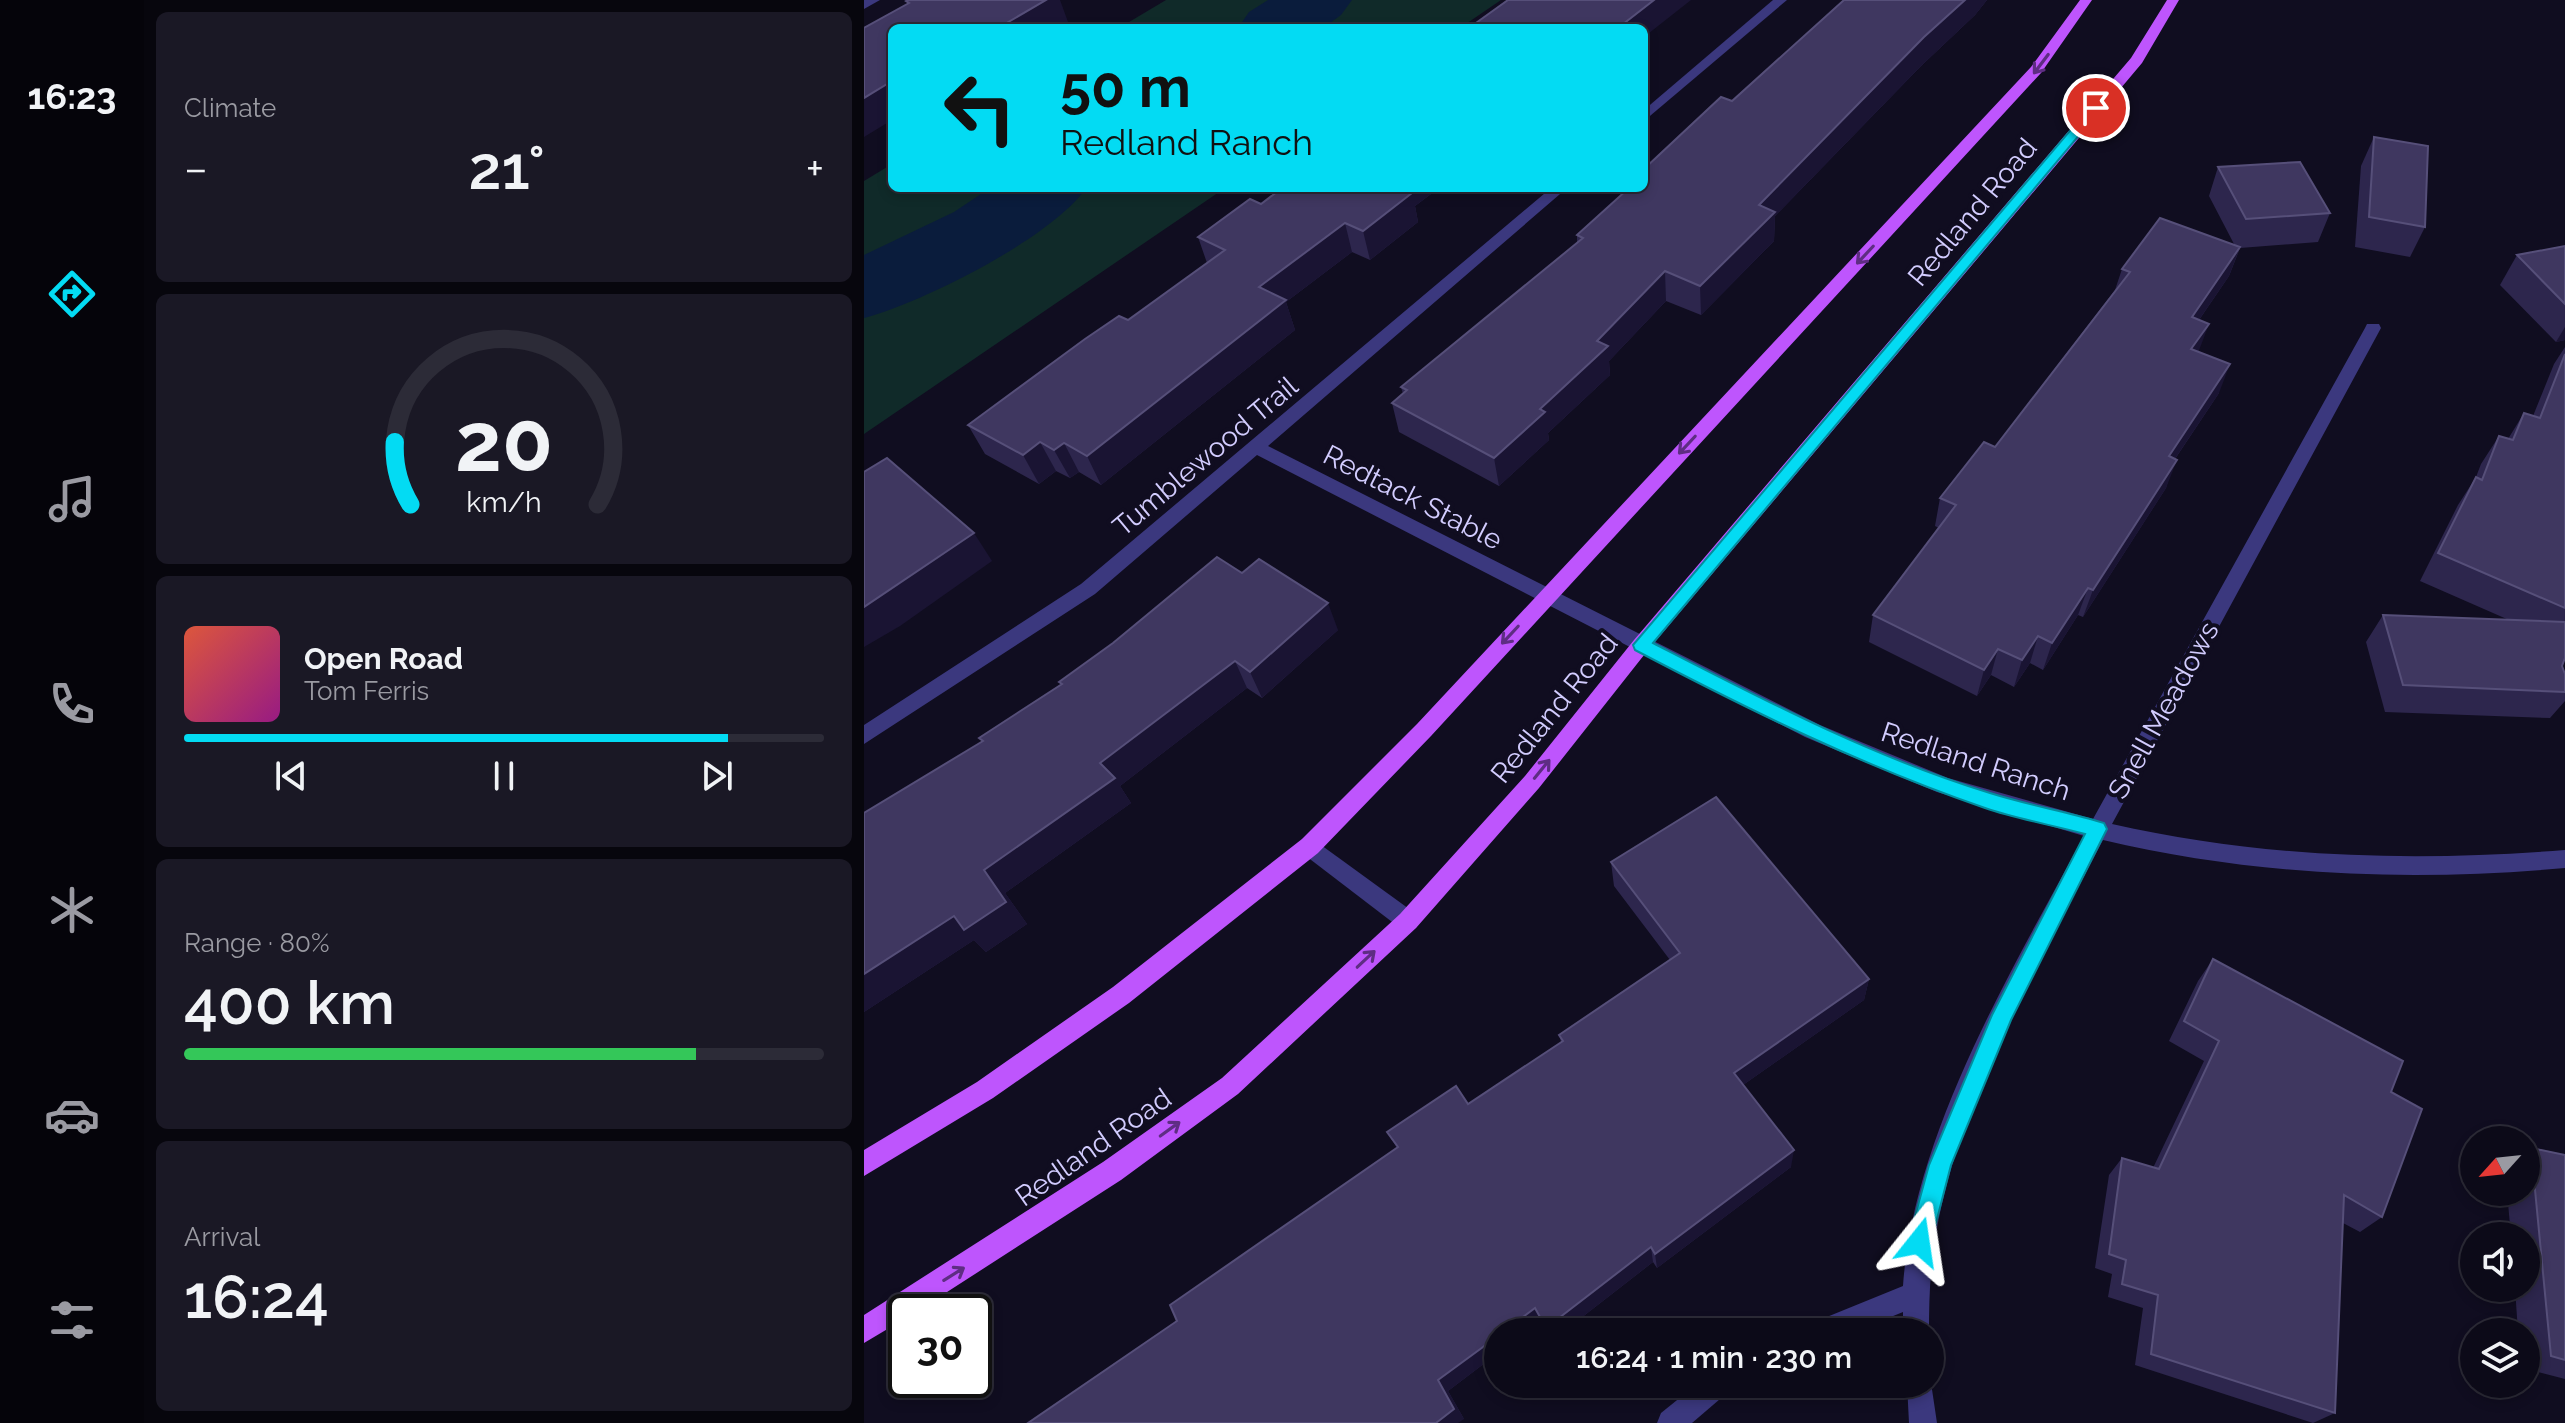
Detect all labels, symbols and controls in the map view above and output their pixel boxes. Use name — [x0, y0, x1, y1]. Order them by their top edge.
one-way arrow — [2032, 52, 2049, 74]
text: 50 m — [1060, 54, 1191, 120]
icon: left — [928, 56, 1032, 160]
pin — [2062, 74, 2130, 142]
text: 16:23 — [28, 75, 116, 117]
icon: arrive — [2074, 86, 2118, 130]
text: Climate — [184, 93, 276, 123]
text: Redland Ranch — [1060, 121, 1313, 163]
street label: Redland Road — [1901, 132, 2044, 293]
text: 21° — [468, 133, 545, 203]
text: − — [184, 143, 208, 194]
text: + — [806, 143, 824, 194]
one-way arrow — [1856, 244, 1874, 264]
icon: directions — [44, 266, 100, 322]
street label: Tumblewood Trail — [1106, 369, 1305, 543]
text: 20 — [455, 393, 553, 490]
one-way arrow — [1678, 435, 1697, 455]
street label: Redtack Stable — [1318, 438, 1508, 557]
icon: music — [44, 471, 100, 527]
text: km/h — [466, 485, 542, 519]
street label: Snell Meadows — [2101, 616, 2226, 804]
one-way arrow — [1502, 625, 1520, 645]
street label: Redland Road — [1484, 627, 1625, 790]
text: Open Road — [304, 641, 463, 676]
icon: phone — [44, 676, 100, 732]
text: Tom Ferris — [304, 676, 429, 706]
street label: Redland Ranch — [1877, 715, 2075, 808]
icon: previous — [269, 754, 313, 798]
icon: pause — [482, 754, 526, 798]
icon: next — [695, 754, 739, 798]
one-way arrow — [1533, 758, 1551, 779]
icon: climate — [44, 882, 100, 938]
text: Range · 80% — [184, 928, 330, 958]
one-way arrow — [1356, 950, 1376, 969]
text: 400 km — [184, 968, 395, 1038]
street label: Redland Road — [1009, 1082, 1178, 1213]
icon: car — [44, 1087, 100, 1143]
one-way arrow — [1158, 1121, 1180, 1137]
north arrow — [2460, 1126, 2540, 1206]
map controls — [2460, 1126, 2540, 1398]
position arrow — [1877, 1200, 1961, 1284]
text: Arrival — [184, 1222, 260, 1252]
button: sound — [2460, 1222, 2540, 1302]
text: 16:24 — [184, 1262, 329, 1332]
one-way arrow — [942, 1265, 965, 1281]
icon: filters — [44, 1292, 100, 1348]
speed limit sign: 30 — [888, 1294, 992, 1398]
button: layers — [2460, 1318, 2540, 1398]
text: 16:24 · 1 min · 230 m — [1576, 1340, 1852, 1375]

